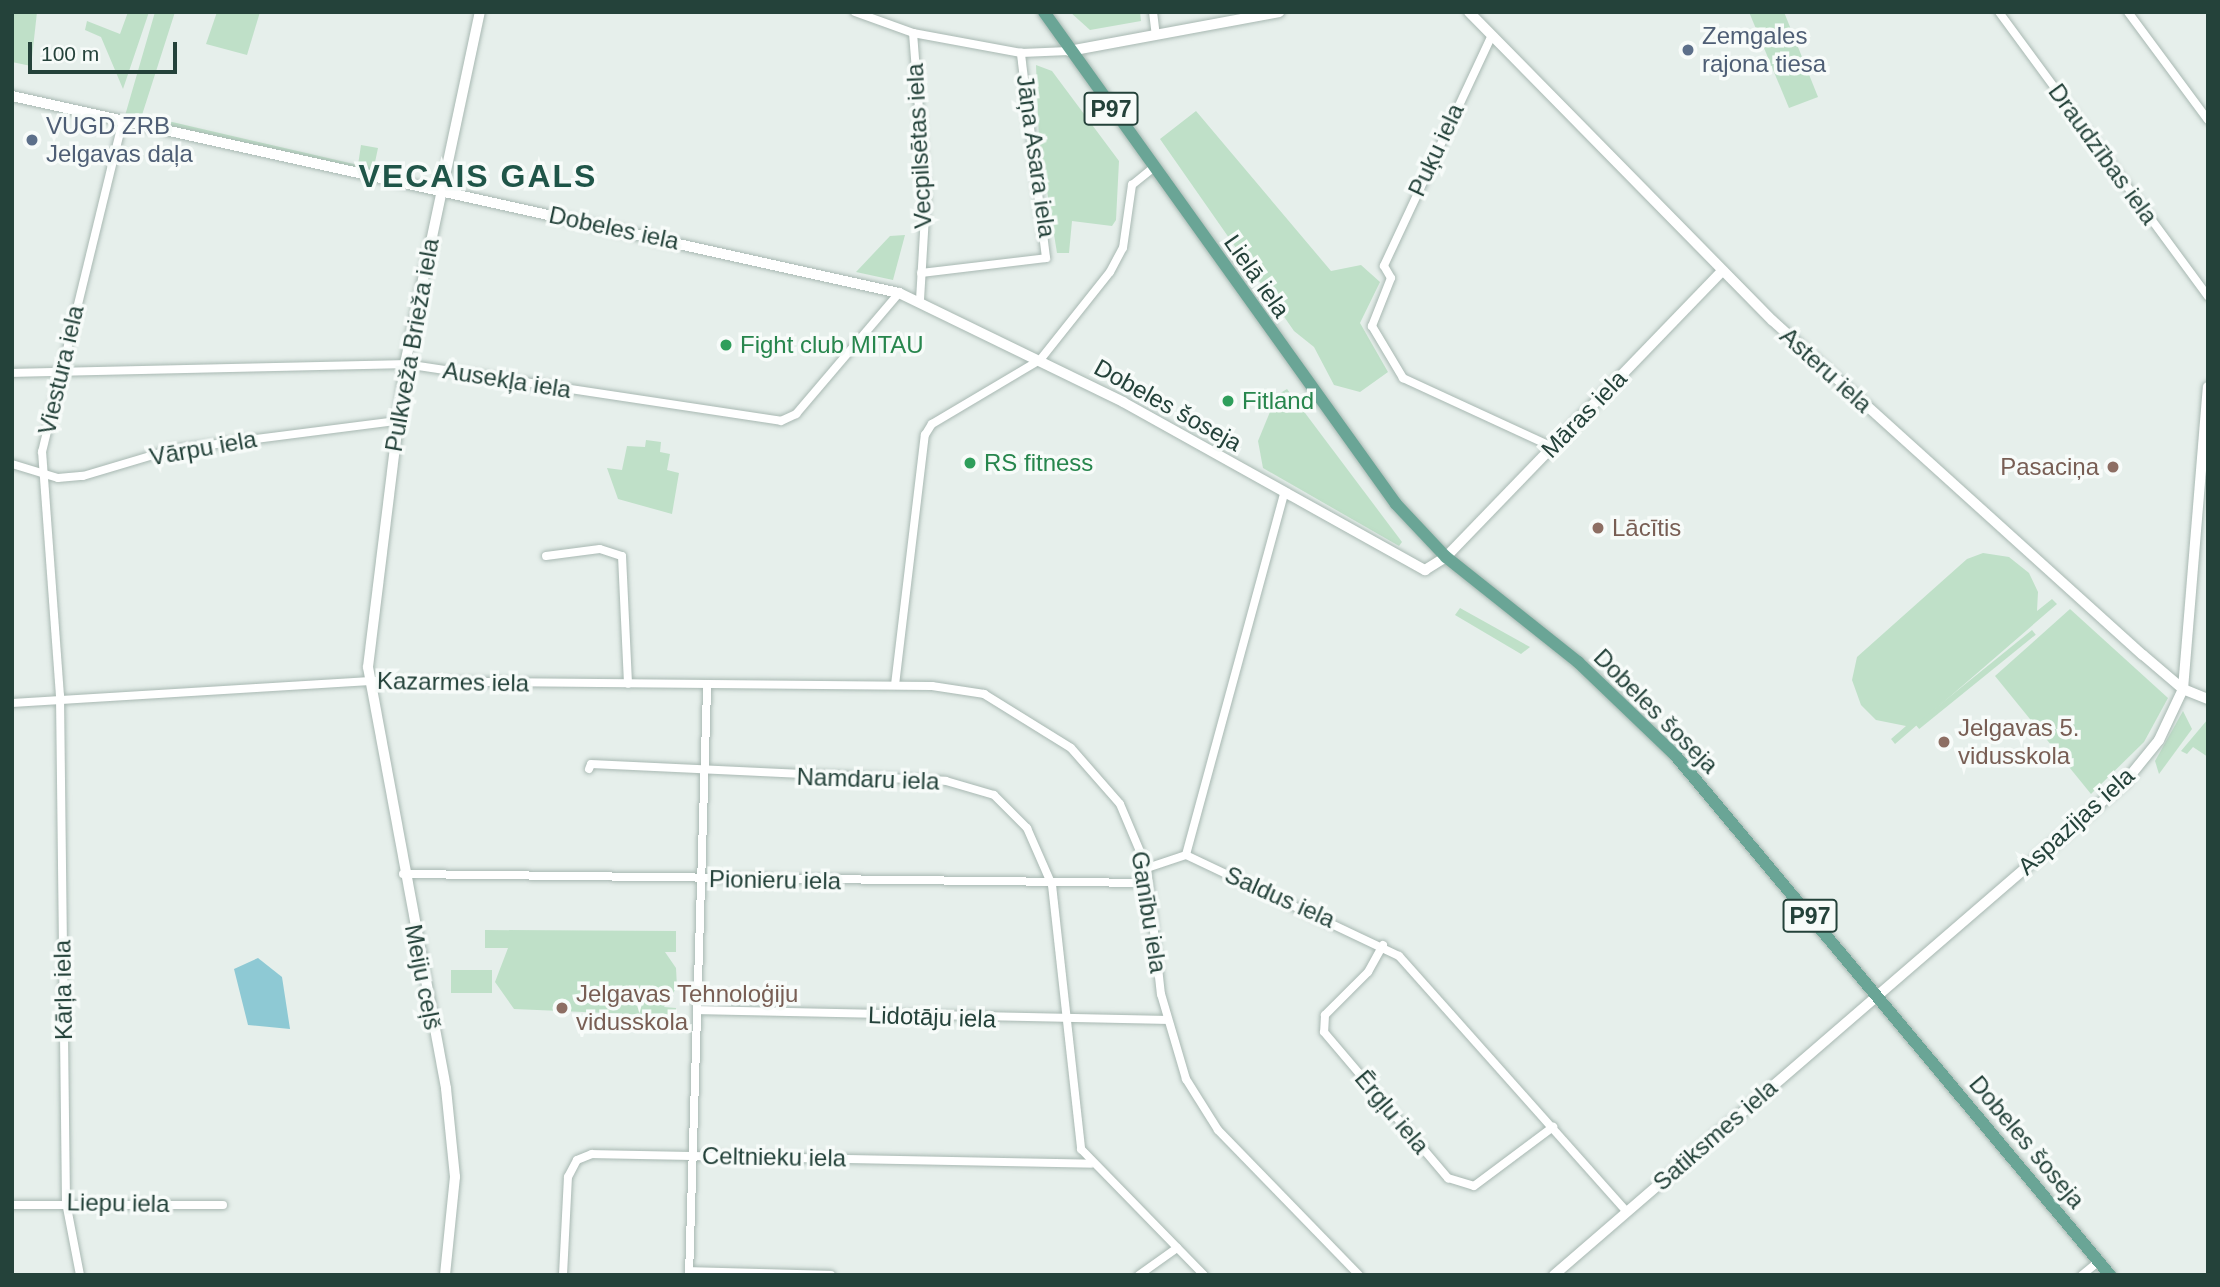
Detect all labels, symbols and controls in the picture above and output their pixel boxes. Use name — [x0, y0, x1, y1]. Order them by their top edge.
place label: Zemgales rajona tiesa — [1702, 22, 1826, 78]
scale bar — [32, 28, 180, 72]
text: 100 m — [41, 42, 99, 65]
marker: Zemgales rajona tiesa — [1680, 42, 1696, 58]
street label: Vecpilsētas iela — [900, 63, 938, 229]
street label: Jāņa Asara iela — [1010, 72, 1062, 240]
street label: Draudzības iela — [2042, 78, 2164, 230]
road number: P97 — [1083, 90, 1139, 128]
street label: Puķu iela — [1402, 99, 1470, 201]
place label: VUGD ZRB Jelgavas daļa — [46, 112, 193, 168]
marker: VUGD ZRB Jelgavas daļa — [24, 132, 40, 148]
district label: VECAIS GALS — [360, 157, 596, 195]
street label: Dobeles iela — [546, 200, 682, 256]
street label: Lielā iela — [1218, 229, 1296, 323]
street label: Pulkveža Brieža iela — [379, 236, 445, 454]
street label: Viestura iela — [32, 303, 90, 437]
street label: Asteru iela — [1774, 321, 1878, 419]
place label: Fight club MITAU — [740, 331, 924, 359]
marker: Fight club MITAU — [718, 337, 734, 353]
street label: Dobeles šoseja — [1089, 353, 1247, 457]
street label: Ausekļa iela — [441, 356, 573, 404]
street label: Māras iela — [1535, 364, 1633, 464]
place label: Fitland — [1242, 387, 1314, 415]
marker: Fitland — [1220, 393, 1236, 409]
street label: Vārpu iela — [147, 424, 259, 472]
place label: RS fitness — [984, 449, 1093, 477]
place label: Pasaciņa — [2000, 453, 2099, 481]
marker: RS fitness — [962, 455, 978, 471]
marker: Pasaciņa — [2105, 459, 2121, 475]
place label: Lācītis — [1612, 514, 1681, 542]
marker: Lācītis — [1590, 520, 1606, 536]
street label: Dobeles šoseja — [1588, 643, 1724, 779]
street label: Kazarmes iela — [377, 666, 529, 698]
place label: Jelgavas 5. vidusskola — [1958, 714, 2079, 770]
marker: Jelgavas 5. vidusskola — [1936, 734, 1952, 750]
street label: Aspazijas iela — [2012, 761, 2140, 881]
street label: Namdaru iela — [796, 762, 940, 796]
street label: Ganību iela — [1125, 849, 1173, 975]
street label: Saldus iela — [1221, 860, 1339, 934]
street label: Pionieru iela — [709, 864, 841, 896]
road number: P97 — [1782, 897, 1838, 936]
street label: Meiju ceļš — [399, 922, 447, 1032]
street label: Kārļa iela — [48, 940, 78, 1040]
place label: Jelgavas Tehnoloģiju vidusskola — [576, 980, 799, 1036]
marker: Jelgavas Tehnoloģiju vidusskola — [554, 1000, 570, 1016]
street label: Lidotāju iela — [867, 1000, 997, 1034]
street label: Ērgļu iela — [1349, 1064, 1435, 1160]
street label: Dobeles šoseja — [1963, 1070, 2091, 1214]
street label: Satiksmes iela — [1647, 1073, 1783, 1197]
street label: Celtnieku iela — [702, 1141, 846, 1173]
street label: Liepu iela — [66, 1188, 170, 1218]

